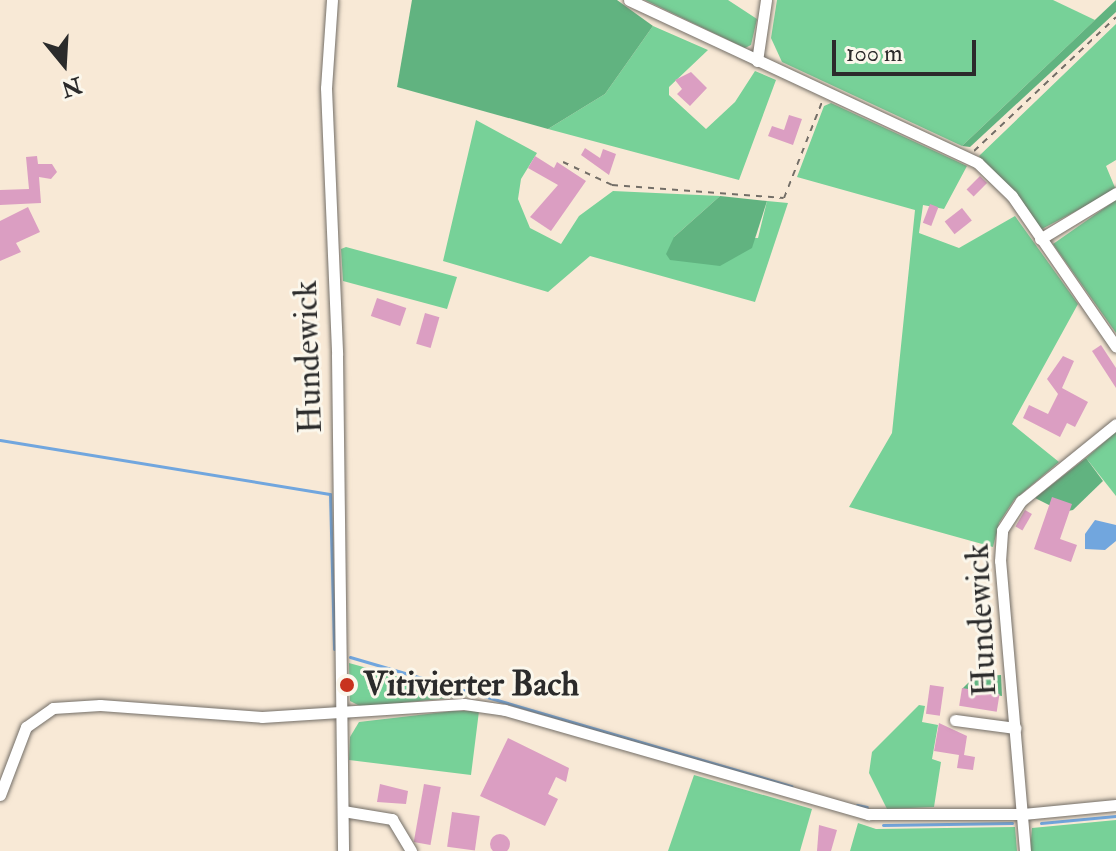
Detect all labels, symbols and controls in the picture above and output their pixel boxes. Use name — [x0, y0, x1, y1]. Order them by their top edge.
north arrow — [24, 24, 104, 104]
scale bar — [836, 24, 980, 74]
text: 100 m — [846, 38, 903, 69]
text: N — [58, 70, 85, 103]
street label: Hundewick — [285, 280, 331, 434]
street label: Hundewick — [957, 542, 1005, 698]
place label: Vitivierter Bach — [363, 665, 579, 705]
marker: Vitivierter Bach — [338, 676, 356, 694]

